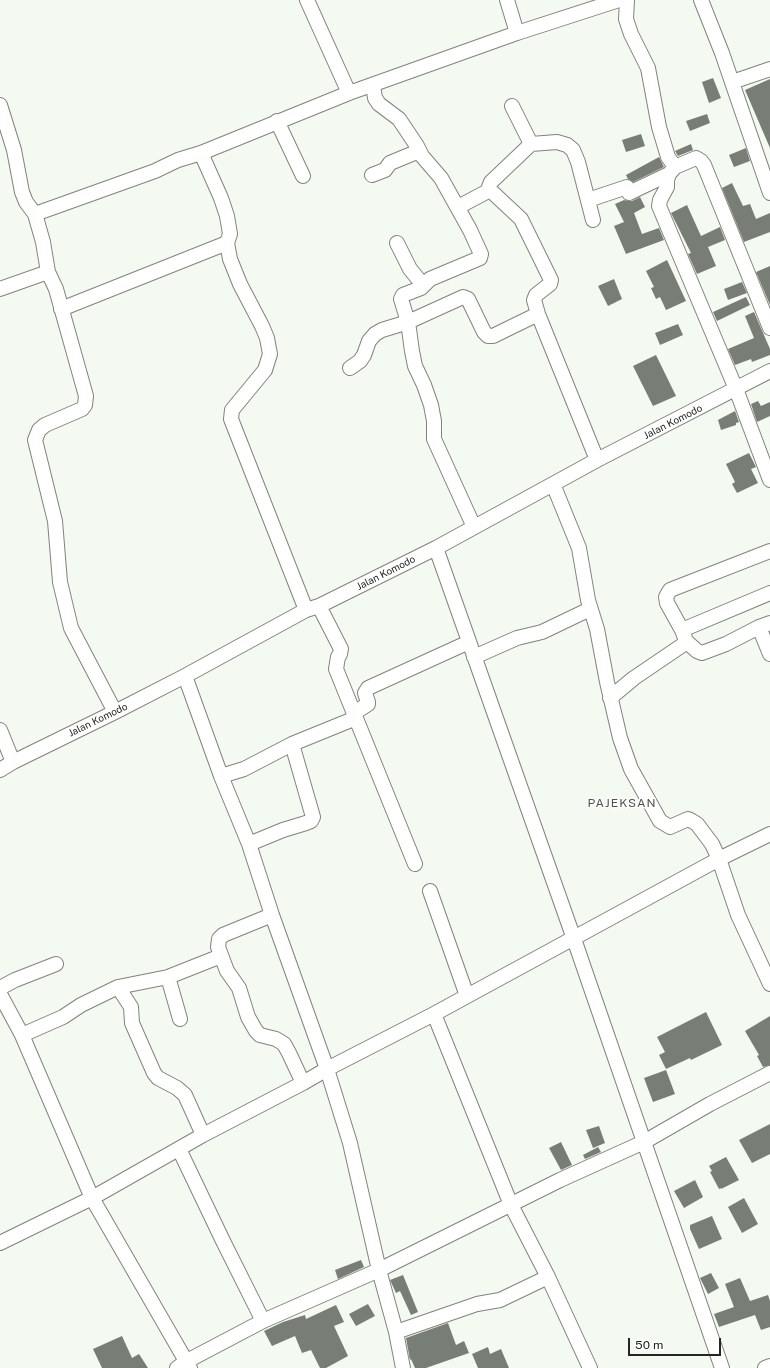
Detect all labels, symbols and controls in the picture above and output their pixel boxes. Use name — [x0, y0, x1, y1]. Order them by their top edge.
street label: Jalan Komodo — [642, 402, 704, 442]
street label: Jalan Komodo — [355, 553, 417, 593]
street label: Jalan Komodo — [67, 701, 129, 739]
district label: PAJEKSAN — [588, 796, 656, 810]
scale bar — [630, 1330, 723, 1356]
text: 50 m — [635, 1338, 663, 1352]

